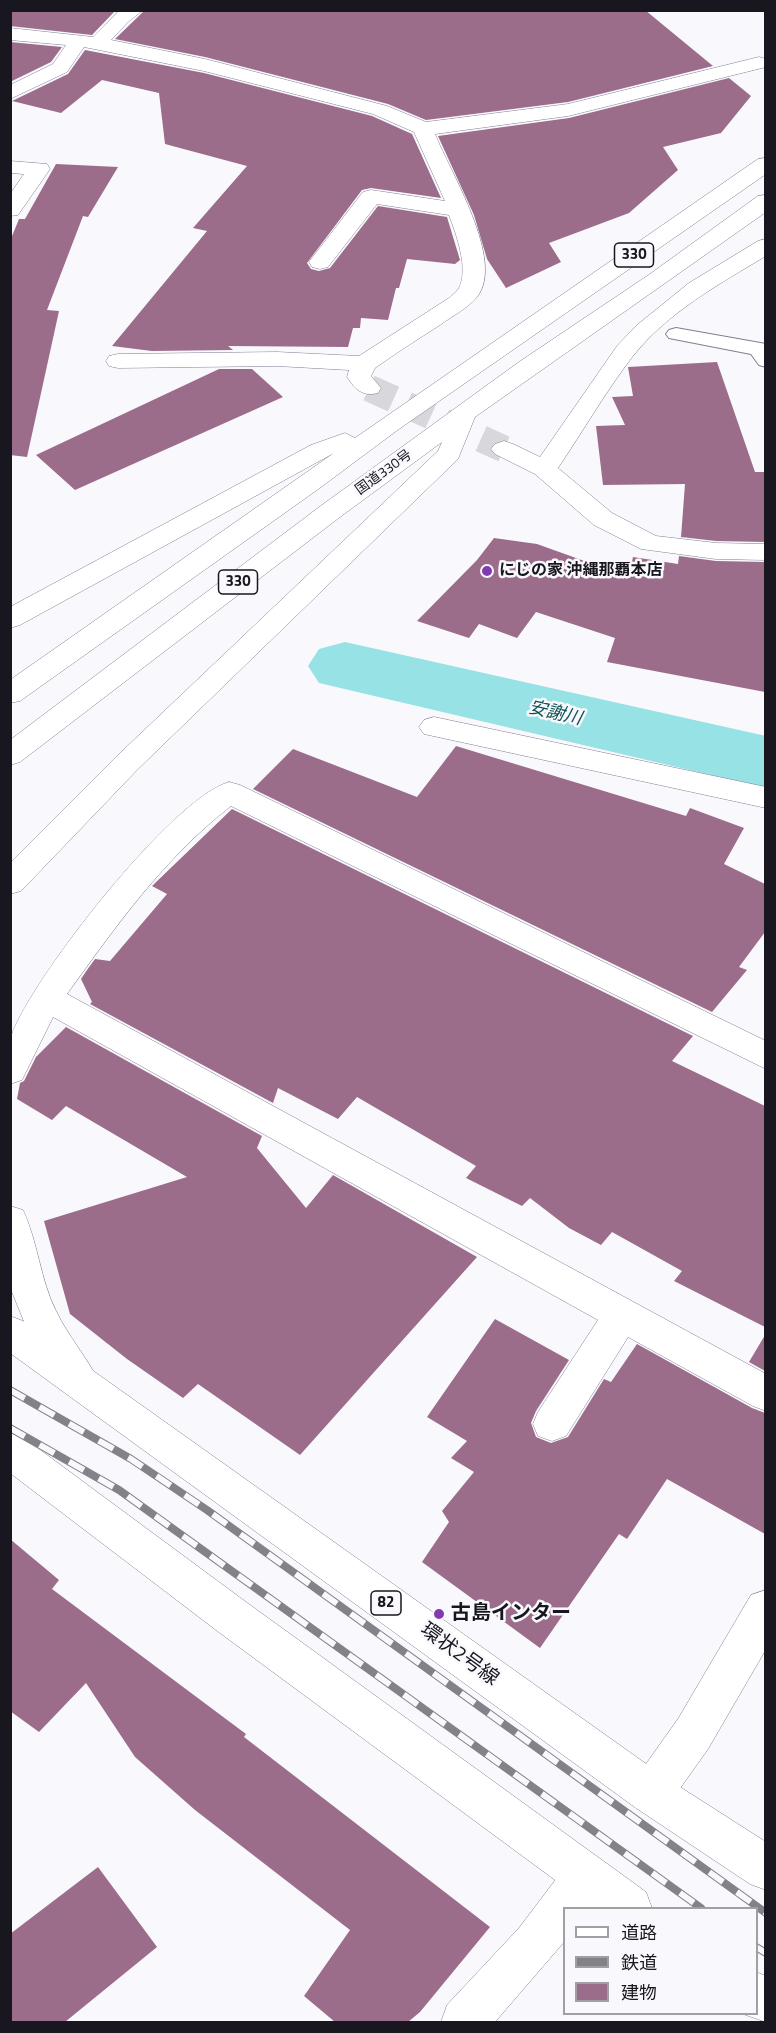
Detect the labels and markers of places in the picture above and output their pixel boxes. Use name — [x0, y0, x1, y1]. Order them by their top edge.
place label: にじの家 沖縄那覇本店 — [499, 561, 663, 581]
marker: にじの家 沖縄那覇本店 — [480, 564, 494, 578]
place label: 古島インター — [451, 1602, 571, 1626]
marker: 古島インター — [432, 1607, 446, 1621]

